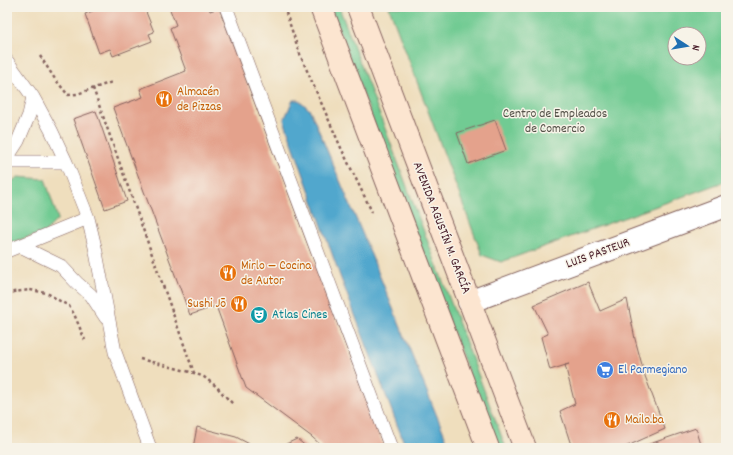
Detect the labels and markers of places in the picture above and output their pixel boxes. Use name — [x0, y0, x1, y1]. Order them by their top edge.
place label: Almacén de Pizzas — [177, 83, 222, 117]
restaurant icon: Almacén de Pizzas — [154, 89, 174, 109]
place label: Mirlo — Cocina de Autor — [241, 257, 312, 291]
restaurant icon: Mirlo — Cocina de Autor — [218, 263, 238, 283]
restaurant icon: Sushi Jō — [229, 294, 249, 314]
place label: Sushi Jō — [187, 295, 226, 314]
theatre icon: Atlas Cines — [249, 305, 269, 325]
place label: Atlas Cines — [272, 306, 328, 325]
supermarket icon: El Parmegiano — [595, 360, 615, 380]
place label: El Parmegiano — [618, 361, 688, 380]
restaurant icon: Mailo.ba — [602, 410, 622, 430]
place label: Mailo.ba — [625, 411, 665, 430]

